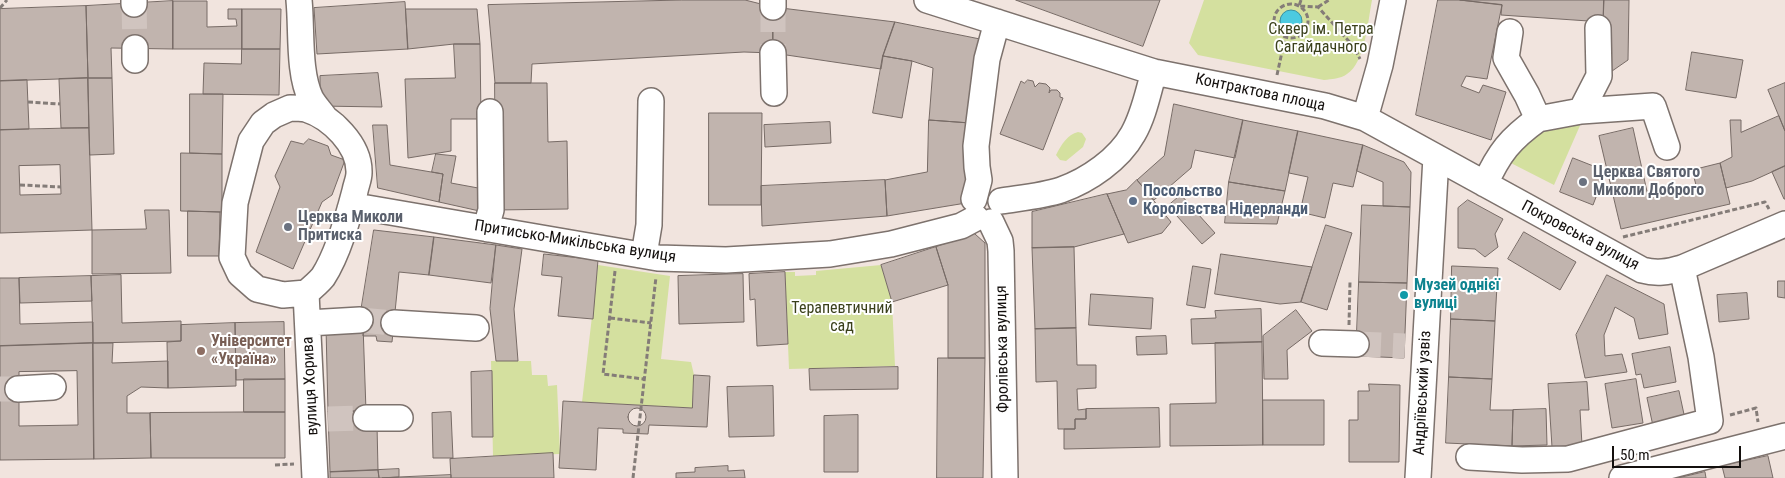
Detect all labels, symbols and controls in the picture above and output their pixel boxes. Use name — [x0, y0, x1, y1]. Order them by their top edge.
park label: Сквер ім. Петра Сагайдачного — [1268, 20, 1374, 58]
street label: Контрактова площа — [1193, 70, 1327, 116]
place label: Церква Святого Миколи Доброго — [1593, 163, 1704, 201]
marker: Церква Святого Миколи Доброго — [1577, 176, 1589, 188]
place label: Посольство Королівства Нідерланди — [1143, 182, 1308, 220]
marker: Посольство Королівства Нідерланди — [1127, 195, 1139, 207]
street label: Покровська вулиця — [1518, 197, 1642, 275]
place label: Церква Миколи Притиска — [298, 208, 403, 246]
street label: Притисько-Микільська вулиця — [473, 217, 677, 267]
marker: Церква Миколи Притиска — [282, 221, 294, 233]
place label: Музей однієї вулиці — [1414, 276, 1500, 314]
street label: Фролівська вулиця — [992, 285, 1014, 413]
marker: Музей однієї вулиці — [1398, 289, 1410, 301]
park label: Терапевтичний сад — [791, 299, 893, 337]
street label: Андріївський узвіз — [1410, 330, 1436, 456]
place label: Університет «Україна» — [211, 332, 292, 370]
street label: вулиця Хорива — [299, 336, 323, 436]
marker: Університет «Україна» — [195, 345, 207, 357]
scale bar — [1615, 436, 1744, 468]
text: 50 m — [1620, 446, 1650, 464]

